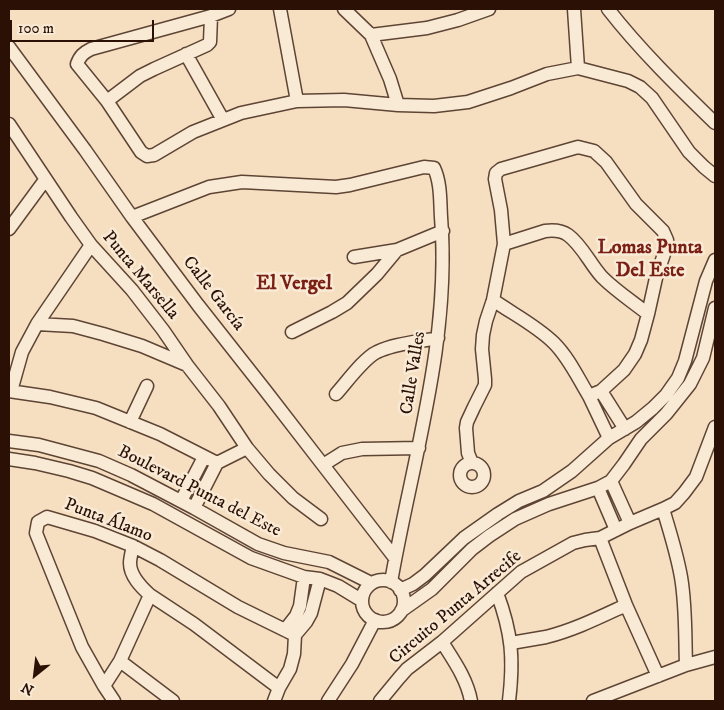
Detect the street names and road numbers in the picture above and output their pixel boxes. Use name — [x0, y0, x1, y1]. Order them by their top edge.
street label: Punta Marsella — [97, 228, 183, 324]
street label: Calle García — [177, 252, 249, 336]
street label: Calle Valles — [397, 330, 431, 416]
street label: Boulevard Punta del Este — [114, 442, 284, 542]
street label: Punta Álamo — [61, 494, 155, 548]
street label: Circuito Punta Arrecife — [385, 546, 527, 670]

